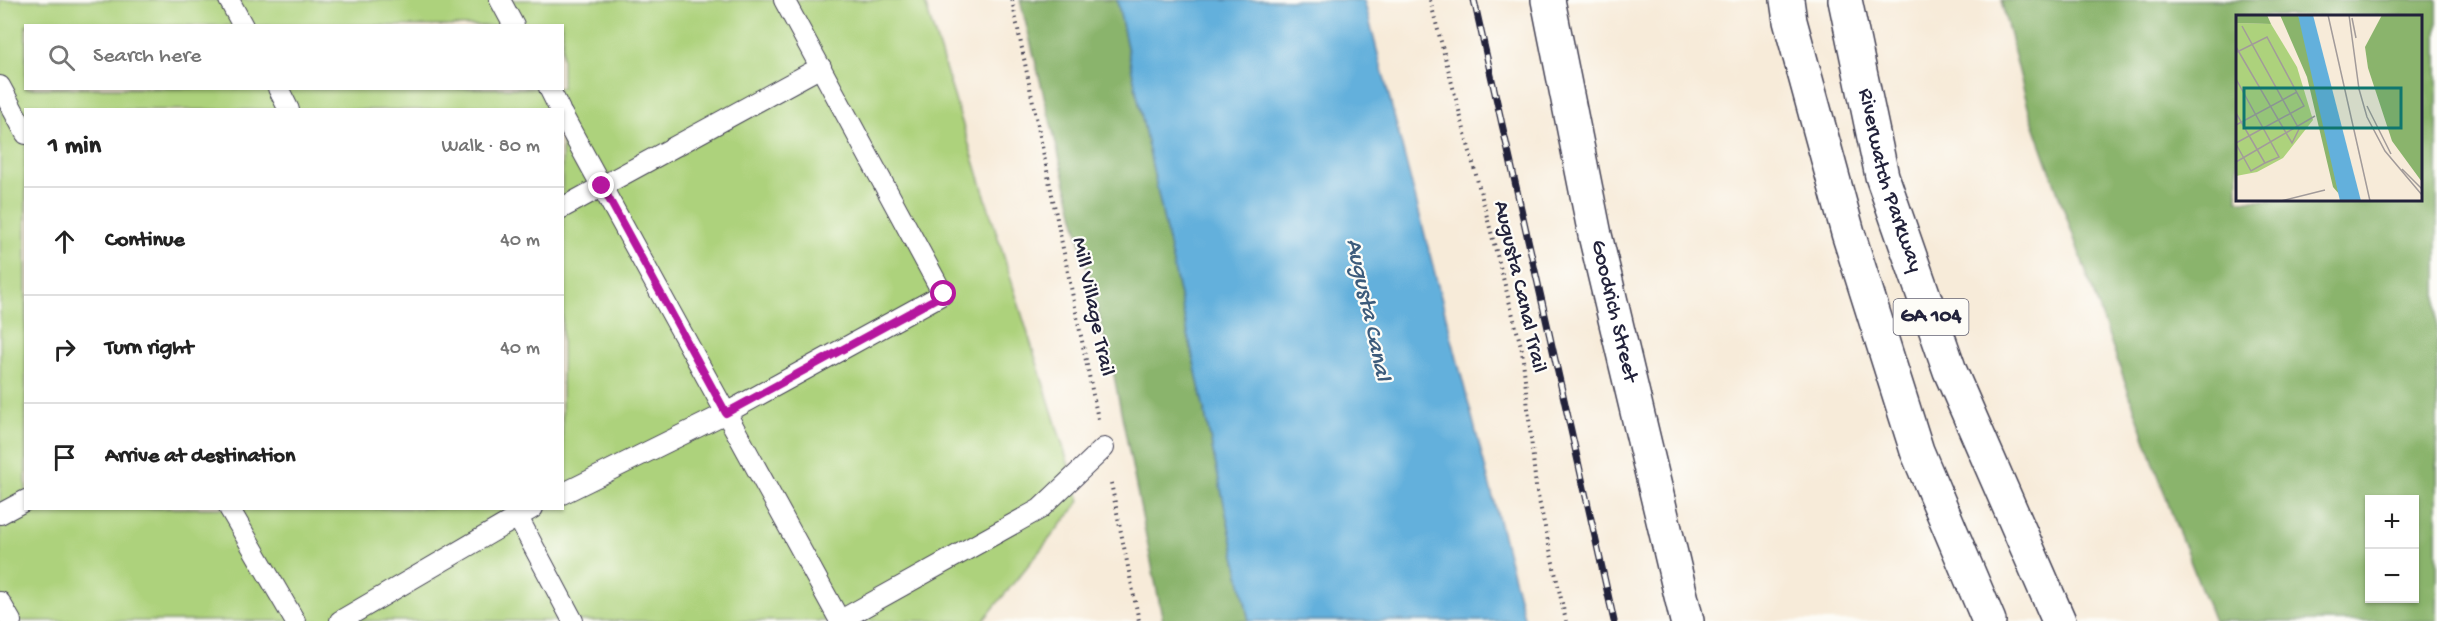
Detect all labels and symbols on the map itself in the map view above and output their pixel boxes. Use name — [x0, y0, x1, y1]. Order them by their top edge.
inset map — [2236, 15, 2422, 201]
street label: Riverwatch Parkway — [1851, 86, 1928, 276]
route end — [588, 172, 614, 198]
street label: Augusta Canal Trail — [1487, 199, 1551, 376]
street label: Mill Village Trail — [1065, 235, 1119, 379]
water label: Augusta Canal — [1338, 236, 1397, 385]
street label: Goodrich Street — [1584, 237, 1643, 387]
route start — [930, 280, 956, 306]
road number: GA 104 — [1894, 299, 1968, 335]

